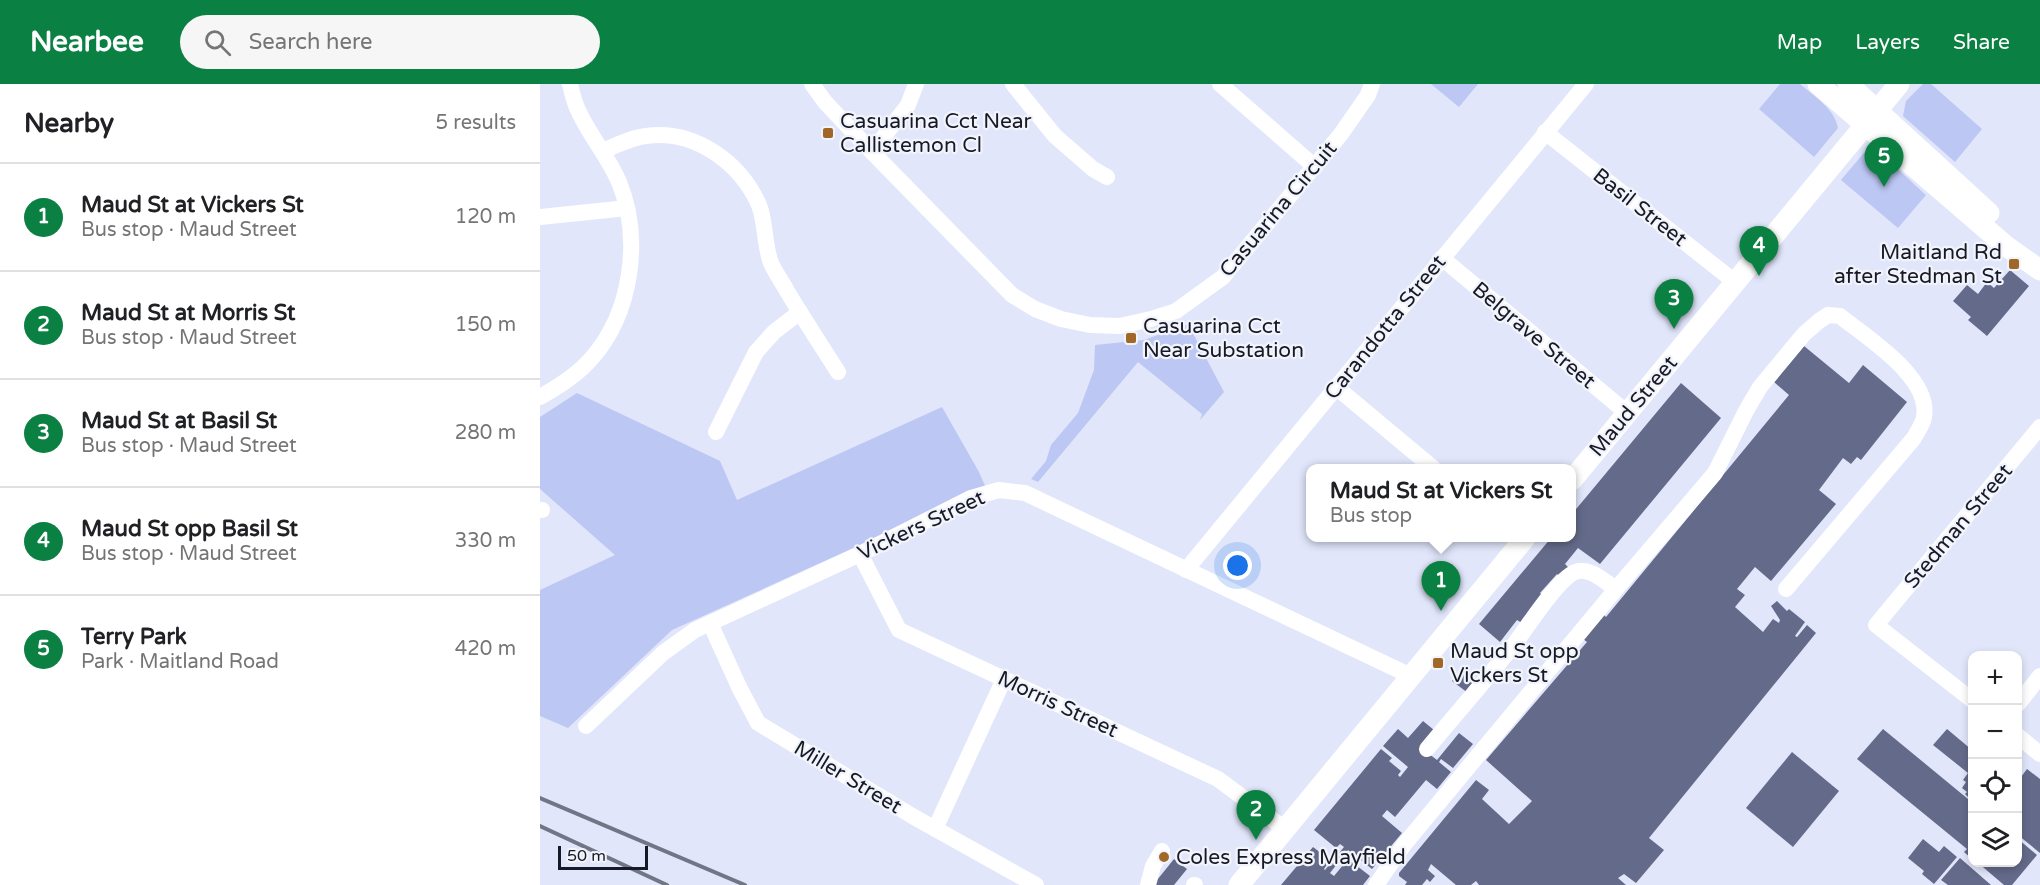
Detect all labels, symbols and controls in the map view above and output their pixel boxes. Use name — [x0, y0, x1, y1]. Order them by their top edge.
search box — [180, 15, 600, 69]
text: Nearbee — [30, 25, 144, 59]
icon: search — [201, 26, 234, 59]
text: Search here — [249, 29, 372, 55]
text: Map — [1777, 30, 1822, 55]
text: Layers — [1855, 30, 1920, 55]
text: Share — [1953, 30, 2010, 55]
text: Nearby — [24, 108, 114, 139]
place label: Casuarina Cct Near Callistemon Cl — [840, 109, 1032, 158]
text: 5 results — [436, 111, 516, 135]
marker: Casuarina Cct Near Callistemon Cl — [821, 126, 835, 140]
street label: Casuarina Circuit — [1214, 136, 1342, 282]
pin: 5 — [1864, 138, 1904, 187]
street label: Basil Street — [1588, 163, 1692, 252]
text: Maud St at Vickers St — [81, 192, 304, 218]
text: 1 — [37, 205, 50, 229]
text: 120 m — [455, 205, 516, 229]
text: Bus stop · Maud Street — [81, 218, 297, 242]
pin: 4 — [1740, 226, 1778, 276]
place label: Maitland Rd after Stedman St — [1834, 240, 2002, 289]
street label: Carandotta Street — [1320, 250, 1451, 404]
marker: Maitland Rd after Stedman St — [2007, 257, 2021, 271]
street label: Belgrave Street — [1467, 277, 1600, 394]
pin: 3 — [1654, 280, 1694, 329]
text: Maud St at Morris St — [81, 300, 295, 326]
text: 2 — [37, 313, 50, 337]
text: 150 m — [455, 313, 516, 337]
place label: Casuarina Cct Near Substation — [1143, 314, 1304, 363]
text: Bus stop · Maud Street — [81, 326, 297, 350]
marker: Casuarina Cct Near Substation — [1124, 331, 1138, 345]
street label: Maud Street — [1584, 351, 1683, 462]
text: Maud St at Basil St — [81, 408, 277, 434]
text: 3 — [37, 421, 50, 445]
text: 280 m — [455, 421, 516, 445]
text: Bus stop · Maud Street — [81, 434, 297, 458]
street label: Stedman Street — [1899, 459, 2018, 594]
popup — [1306, 464, 1576, 542]
text: Maud St at Vickers St — [1330, 478, 1552, 504]
street label: Vickers Street — [854, 485, 989, 566]
text: Bus stop — [1330, 504, 1412, 528]
text: Maud St opp Basil St — [81, 516, 298, 542]
text: 4 — [37, 529, 50, 553]
text: 330 m — [455, 529, 516, 553]
text: Bus stop · Maud Street — [81, 542, 297, 566]
your location — [1223, 551, 1252, 580]
pin: 1 — [1422, 562, 1460, 611]
text: Terry Park — [81, 624, 187, 650]
text: 5 — [37, 637, 50, 661]
text: 420 m — [455, 637, 516, 661]
place label: Maud St opp Vickers St — [1450, 639, 1579, 688]
text: Park · Maitland Road — [81, 650, 279, 674]
map controls — [1968, 651, 2022, 867]
button: + — [1968, 651, 2022, 705]
marker: Maud St opp Vickers St — [1431, 656, 1445, 670]
street label: Morris Street — [994, 666, 1122, 743]
button: − — [1968, 705, 2022, 759]
street label: Miller Street — [789, 736, 906, 819]
button: locate — [1968, 759, 2022, 813]
pin: 2 — [1236, 790, 1276, 840]
button: layers — [1968, 813, 2022, 867]
scale bar — [558, 843, 648, 870]
place label: Coles Express Mayfield — [1176, 845, 1406, 870]
text: 50 m — [567, 846, 606, 866]
marker: Coles Express Mayfield — [1157, 850, 1171, 864]

